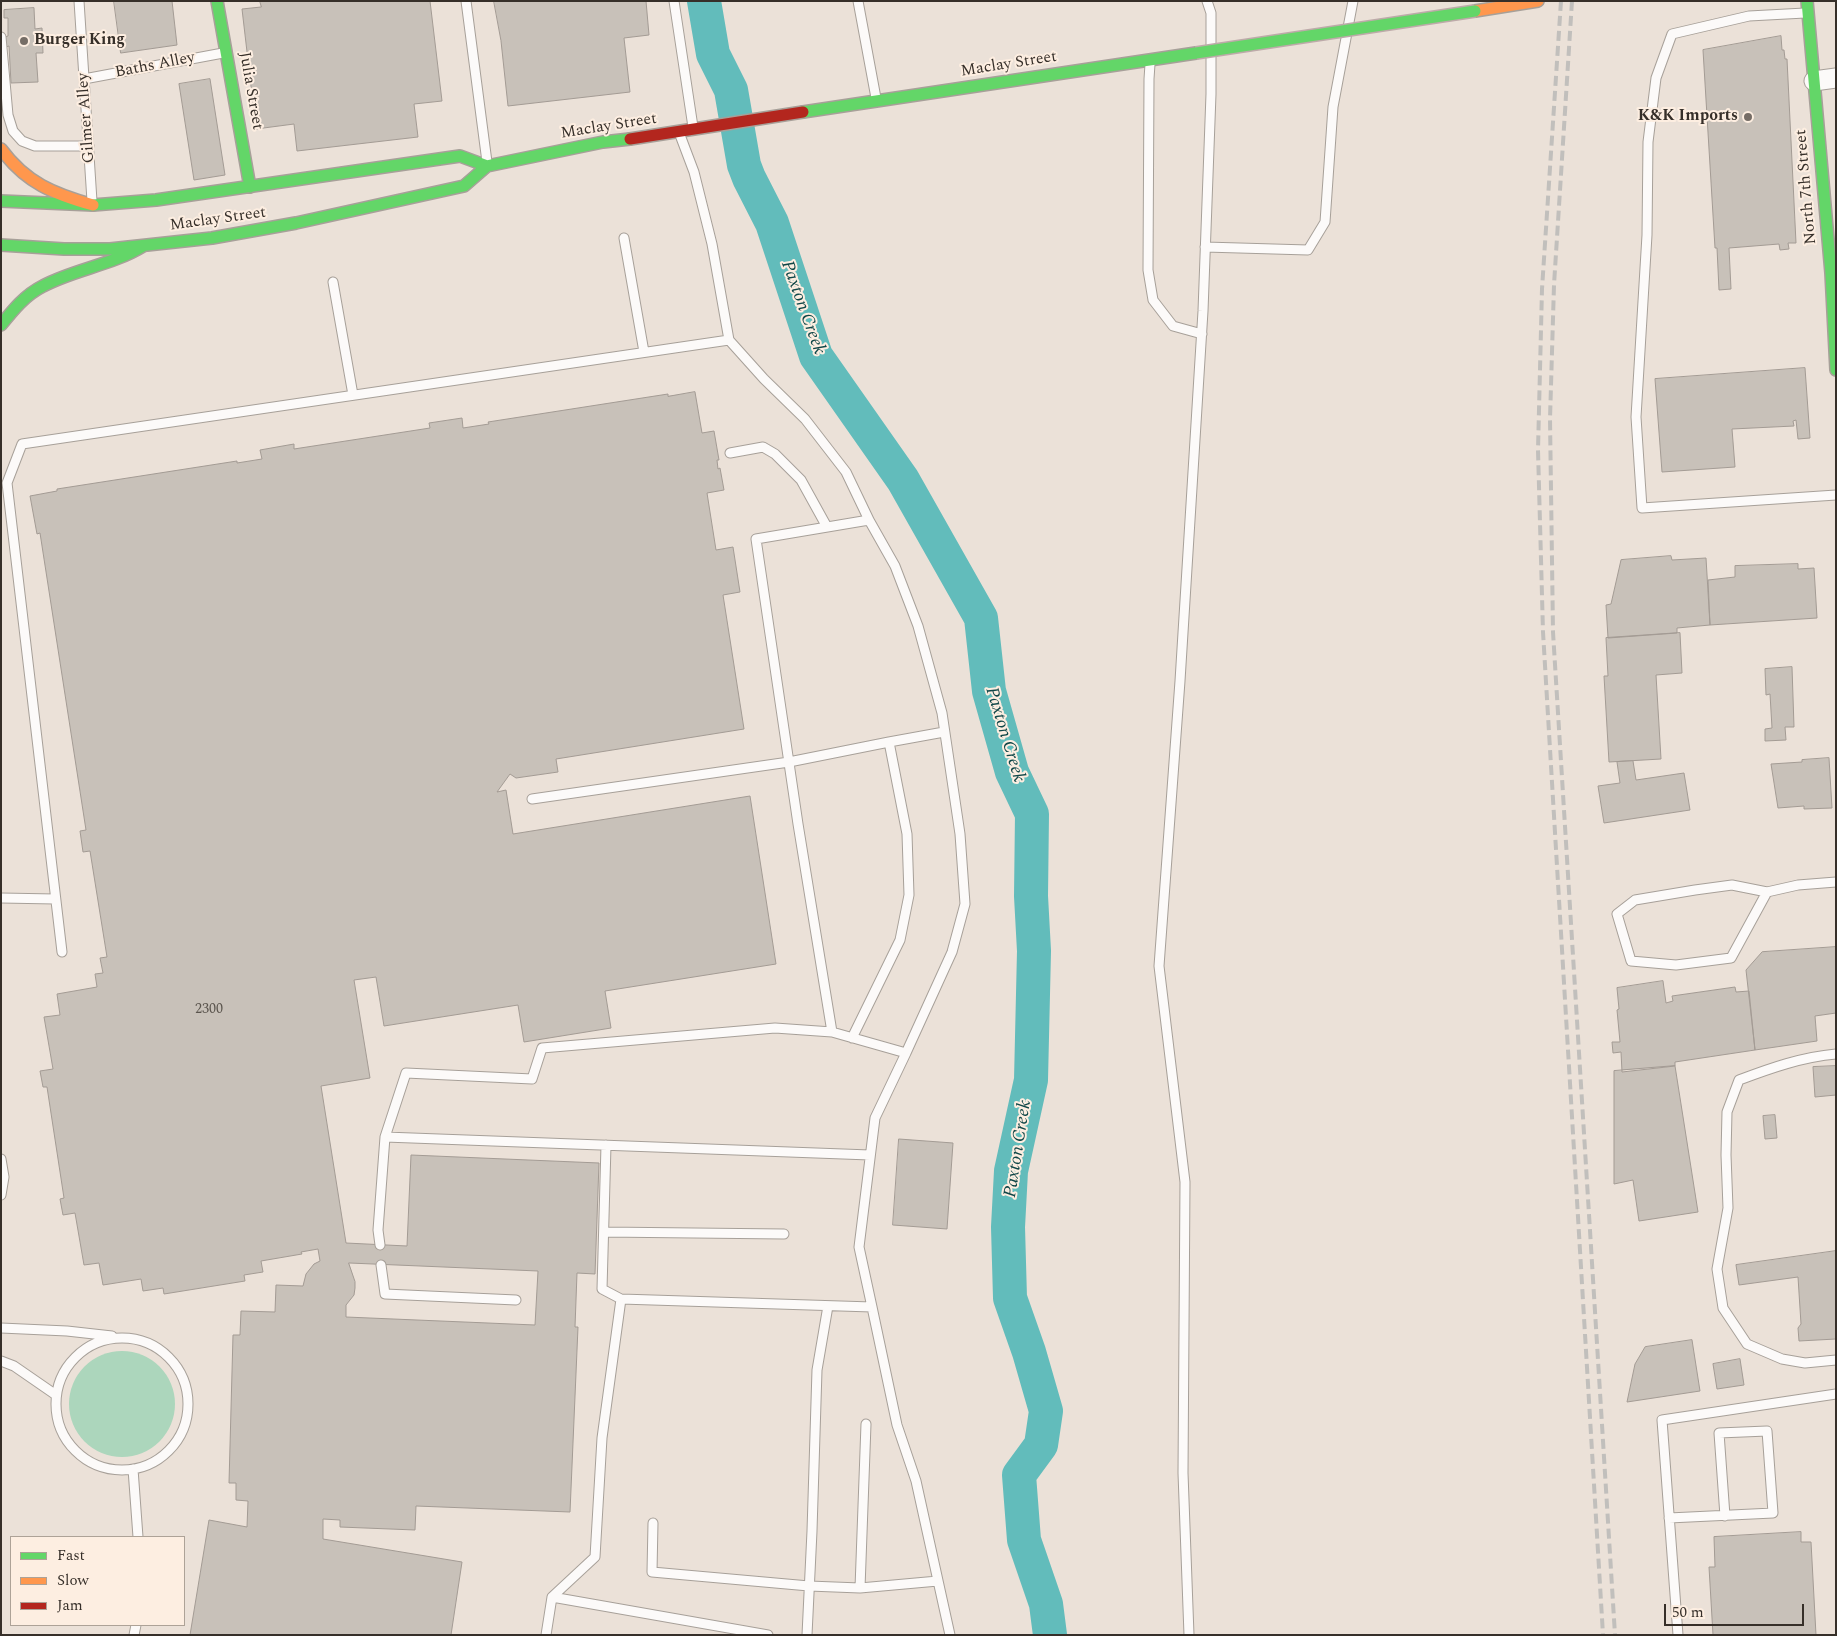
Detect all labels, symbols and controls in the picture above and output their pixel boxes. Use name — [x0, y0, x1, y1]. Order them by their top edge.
place label: Burger King — [34, 31, 125, 51]
marker: Burger King — [18, 35, 30, 47]
street label: Maclay Street — [960, 48, 1058, 82]
street label: Baths Alley — [113, 49, 197, 83]
street label: Julia Street — [234, 51, 266, 131]
street label: Gilmer Alley — [74, 72, 100, 164]
place label: K&K Imports — [1638, 107, 1738, 127]
street label: Maclay Street — [560, 110, 658, 144]
marker: K&K Imports — [1742, 111, 1754, 123]
street label: North 7th Street — [1792, 129, 1822, 245]
street label: Maclay Street — [169, 204, 267, 236]
water label: Paxton Creek — [775, 258, 829, 358]
water label: Paxton Creek — [979, 685, 1029, 785]
house number: 2300 — [195, 1002, 223, 1018]
water label: Paxton Creek — [1001, 1099, 1037, 1199]
legend — [10, 1536, 185, 1626]
text: Fast — [57, 1544, 85, 1567]
text: Slow — [57, 1569, 89, 1592]
text: Jam — [57, 1594, 83, 1617]
scale bar — [1667, 1594, 1807, 1626]
text: 50 m — [1672, 1601, 1704, 1624]

